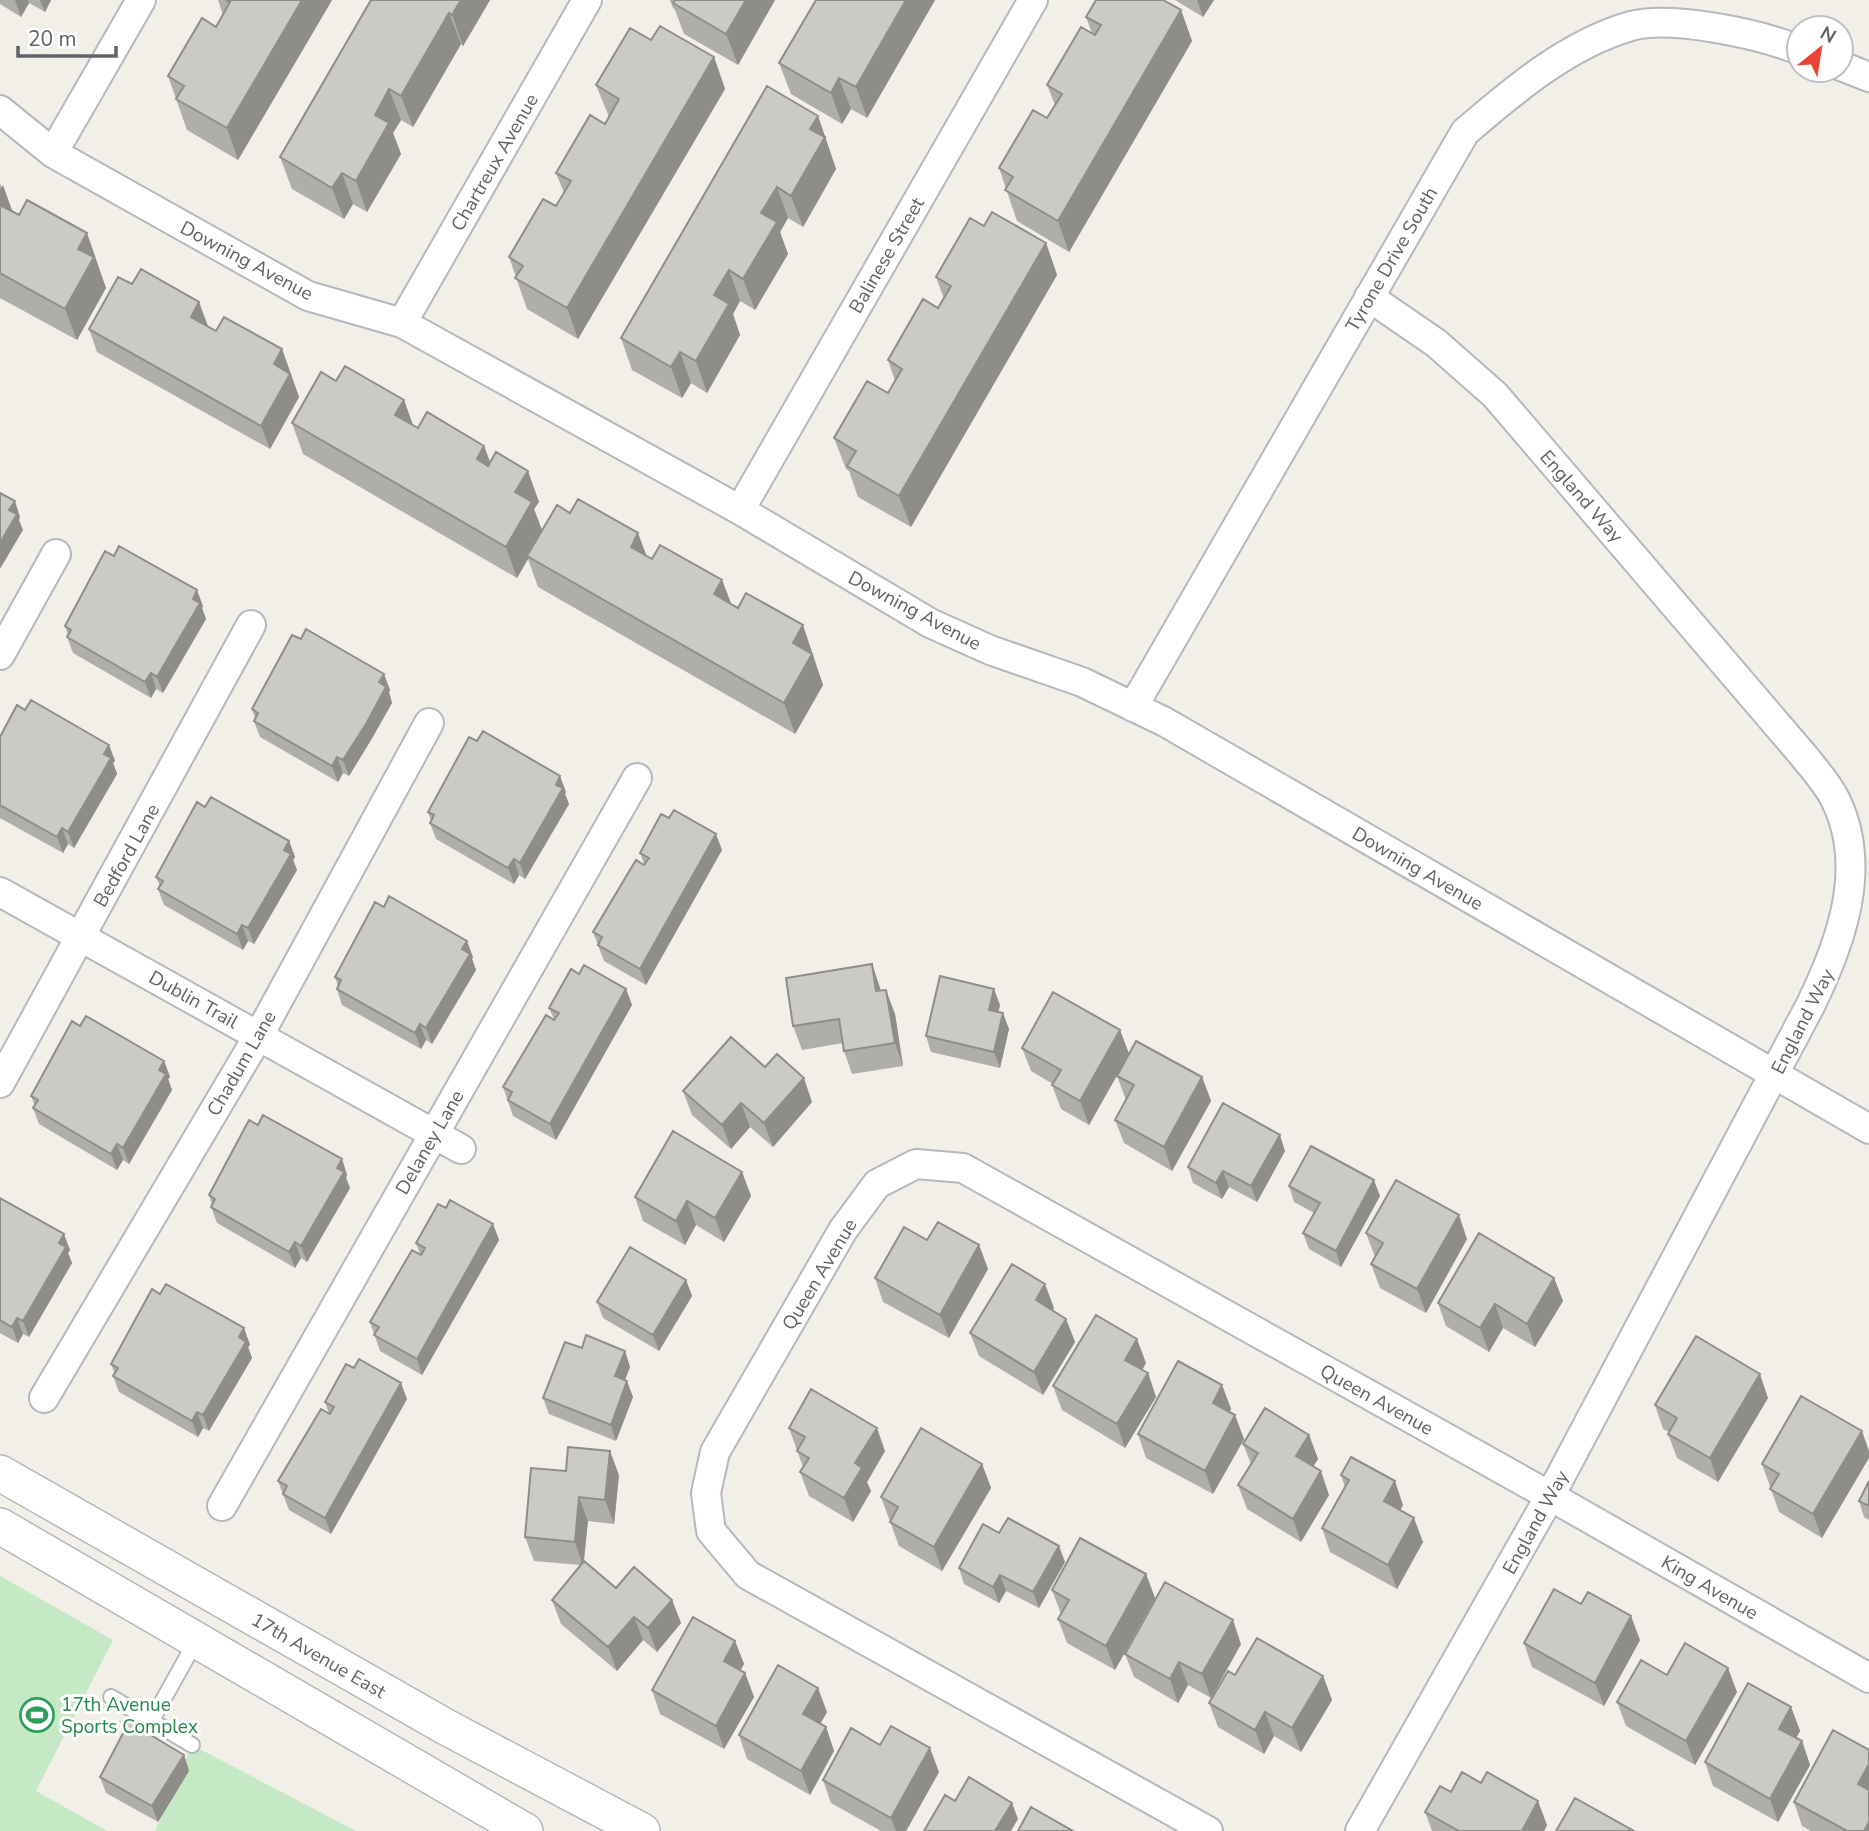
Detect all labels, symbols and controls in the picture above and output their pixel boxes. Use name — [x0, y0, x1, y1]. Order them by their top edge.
scale bar — [18, 14, 116, 58]
north arrow — [1785, 14, 1855, 84]
text: N — [1815, 20, 1841, 50]
text: 20 m — [28, 25, 77, 53]
street label: Chartreux Avenue — [445, 89, 545, 236]
street label: Tyrone Drive South — [1340, 182, 1444, 337]
street label: Balinese Street — [843, 192, 931, 318]
street label: Downing Avenue — [175, 215, 318, 307]
street label: England Way — [1534, 445, 1629, 549]
street label: Downing Avenue — [843, 565, 986, 657]
street label: Bedford Lane — [88, 799, 166, 912]
street label: Downing Avenue — [1347, 821, 1488, 917]
street label: England Way — [1765, 964, 1841, 1079]
street label: Dublin Trail — [144, 965, 243, 1035]
street label: Chadum Lane — [201, 1006, 283, 1121]
street label: Delaney Lane — [389, 1085, 470, 1200]
street label: Queen Avenue — [776, 1214, 863, 1335]
street label: Queen Avenue — [1315, 1358, 1438, 1442]
street label: England Way — [1497, 1466, 1575, 1579]
street label: King Avenue — [1656, 1550, 1763, 1626]
street label: 17th Avenue East — [246, 1607, 391, 1705]
place label: 17th Avenue Sports Complex — [61, 1692, 198, 1740]
sports icon: 17th Avenue Sports Complex — [18, 1696, 56, 1734]

